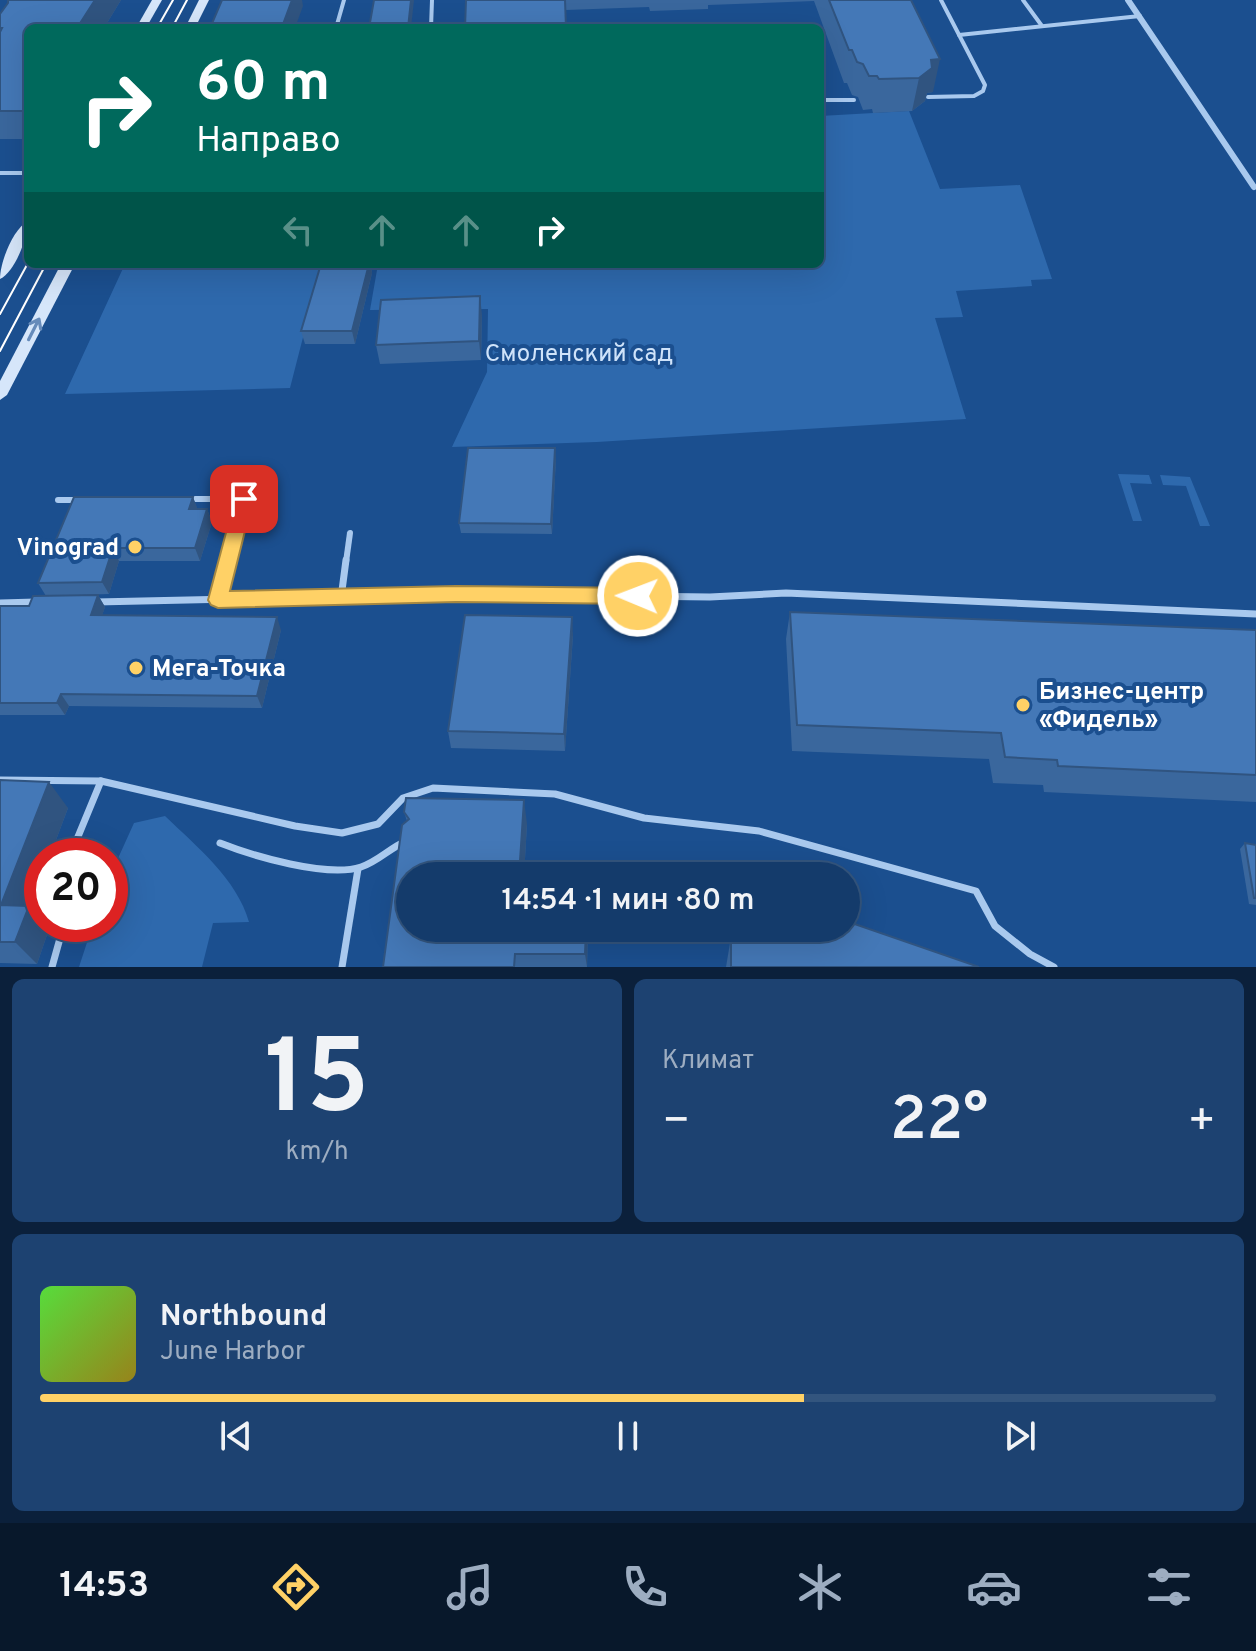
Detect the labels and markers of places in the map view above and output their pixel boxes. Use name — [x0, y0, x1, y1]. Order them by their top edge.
pin — [210, 465, 278, 533]
place label: Vinograd — [17, 534, 119, 564]
marker: Vinograd — [126, 538, 144, 556]
place label: Мега-Точка — [152, 655, 286, 685]
marker: Мега-Точка — [127, 659, 145, 677]
place label: Бизнес-центр «Фидель» — [1039, 678, 1204, 736]
marker: Бизнес-центр «Фидель» — [1014, 696, 1032, 714]

